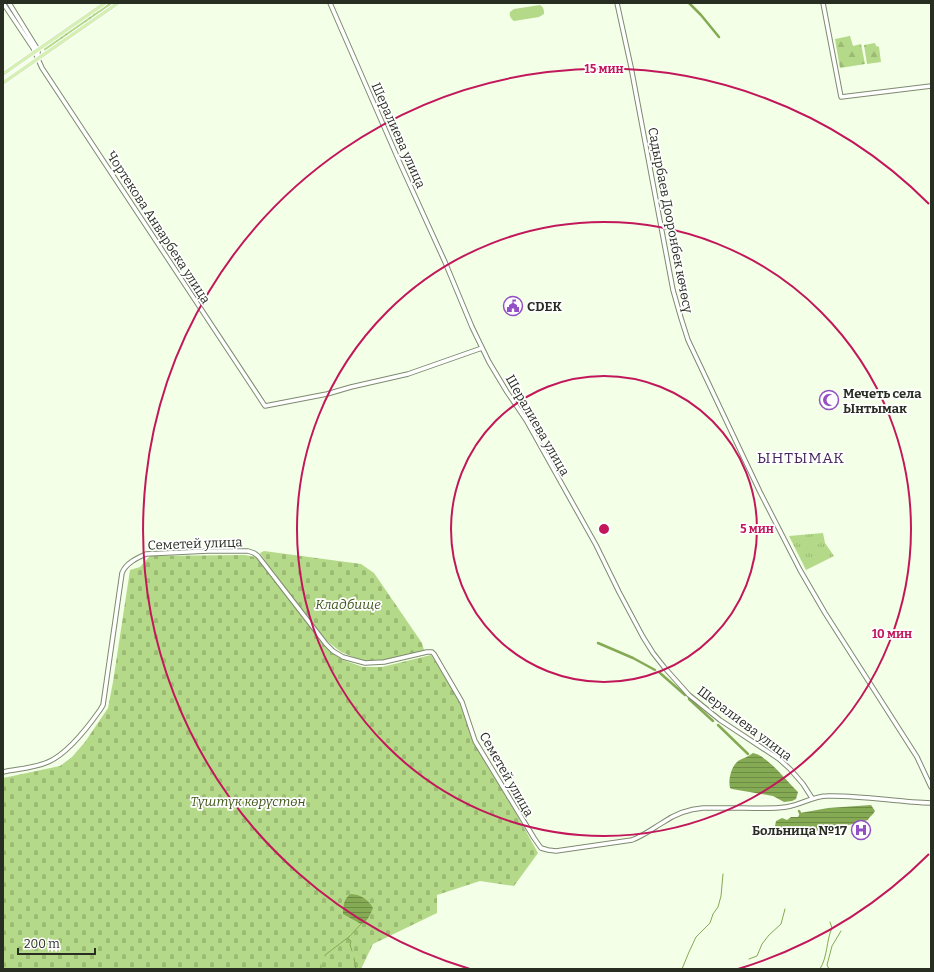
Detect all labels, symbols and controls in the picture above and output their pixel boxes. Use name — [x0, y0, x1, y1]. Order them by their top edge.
text: 15 мин — [584, 62, 624, 76]
street label: Шералиева улица — [368, 80, 429, 190]
street label: Садырбаев Дооронбек көчөсү — [645, 126, 696, 315]
street label: Чортекова Анварбека улица — [104, 148, 214, 306]
public building icon: CDEK — [502, 295, 524, 317]
place label: CDEK — [527, 299, 562, 314]
street label: Шералиева улица — [503, 372, 573, 478]
place label: Мечеть села Ынтымак — [843, 386, 922, 416]
mosque icon: Мечеть села Ынтымак — [818, 389, 840, 411]
district label: ЫНТЫМАК — [757, 449, 845, 467]
centre of rings — [597, 522, 611, 536]
text: 5 мин — [740, 522, 774, 536]
street label: Семетей улица — [147, 534, 243, 553]
park label: Кладбище — [315, 597, 381, 612]
text: 10 мин — [872, 627, 912, 641]
street label: Шералиева улица — [695, 683, 795, 764]
street label: Семетей улица — [476, 729, 537, 819]
park label: Түштүк көрүстөн — [190, 794, 306, 809]
hospital icon: Больница №17 — [850, 819, 872, 841]
place label: Больница №17 — [752, 823, 847, 838]
scale bar — [18, 930, 95, 956]
text: 200 m — [24, 937, 60, 951]

